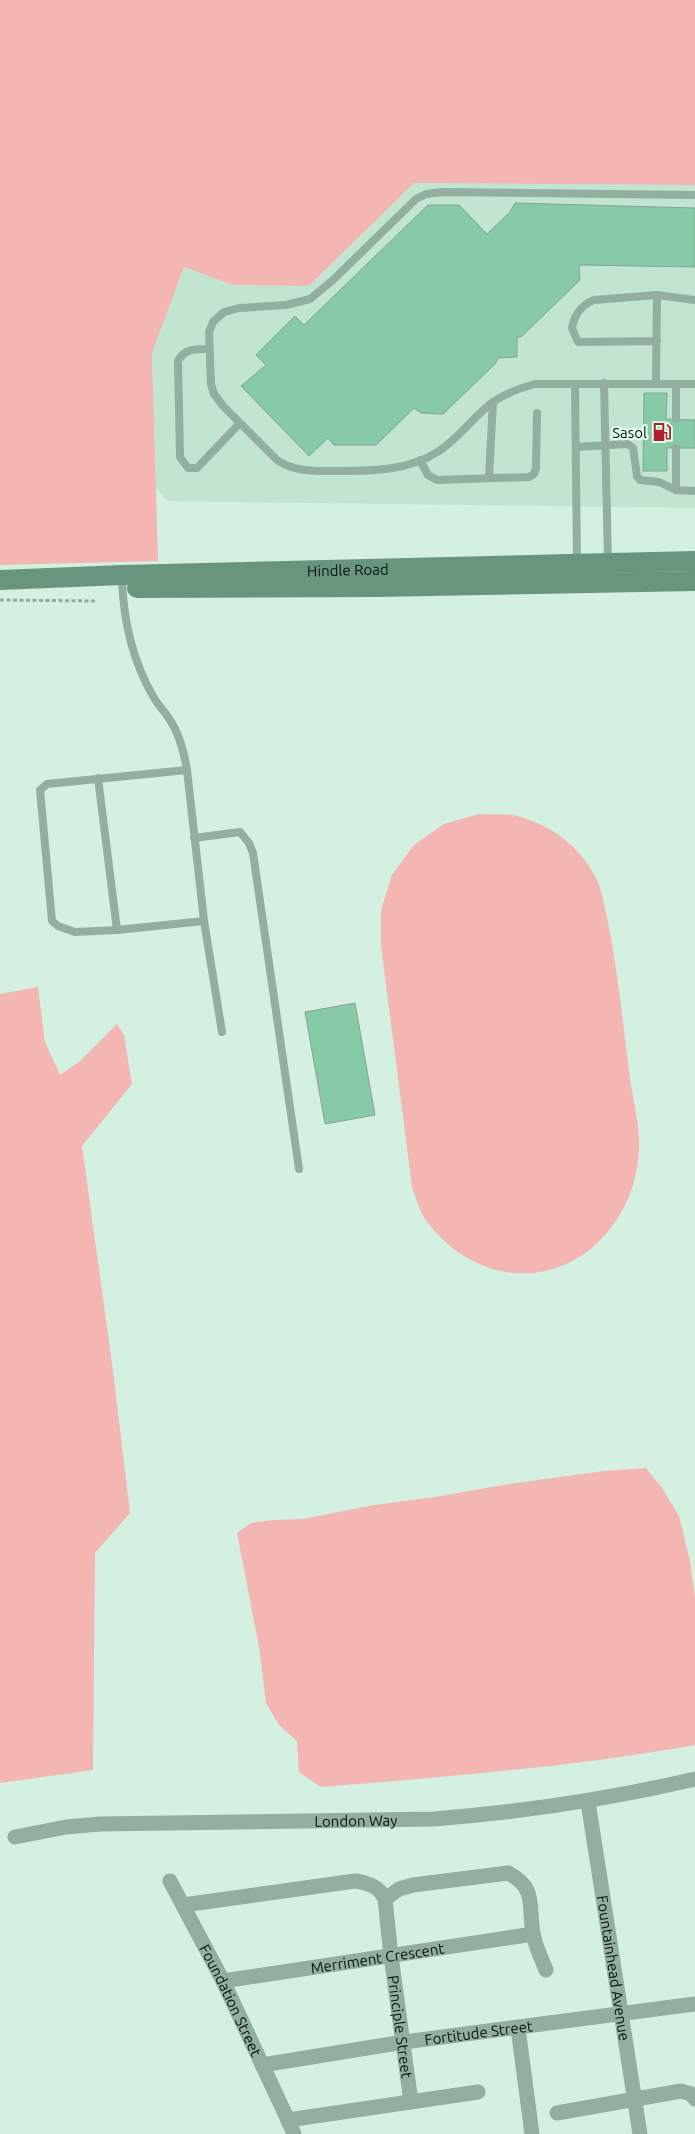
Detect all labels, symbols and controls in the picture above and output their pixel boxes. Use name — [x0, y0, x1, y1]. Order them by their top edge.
fuel station icon: Sasol — [651, 421, 673, 443]
place label: Sasol — [612, 424, 647, 441]
street label: Hindle Road — [307, 560, 389, 579]
street label: London Way — [314, 1811, 398, 1829]
street label: Fountainhead Avenue — [594, 1894, 634, 2042]
street label: Merriment Crescent — [309, 1939, 445, 1976]
street label: Foundation Street — [197, 1941, 266, 2059]
street label: Principle Street — [385, 1974, 416, 2079]
street label: Fortitude Street — [423, 2017, 534, 2048]

